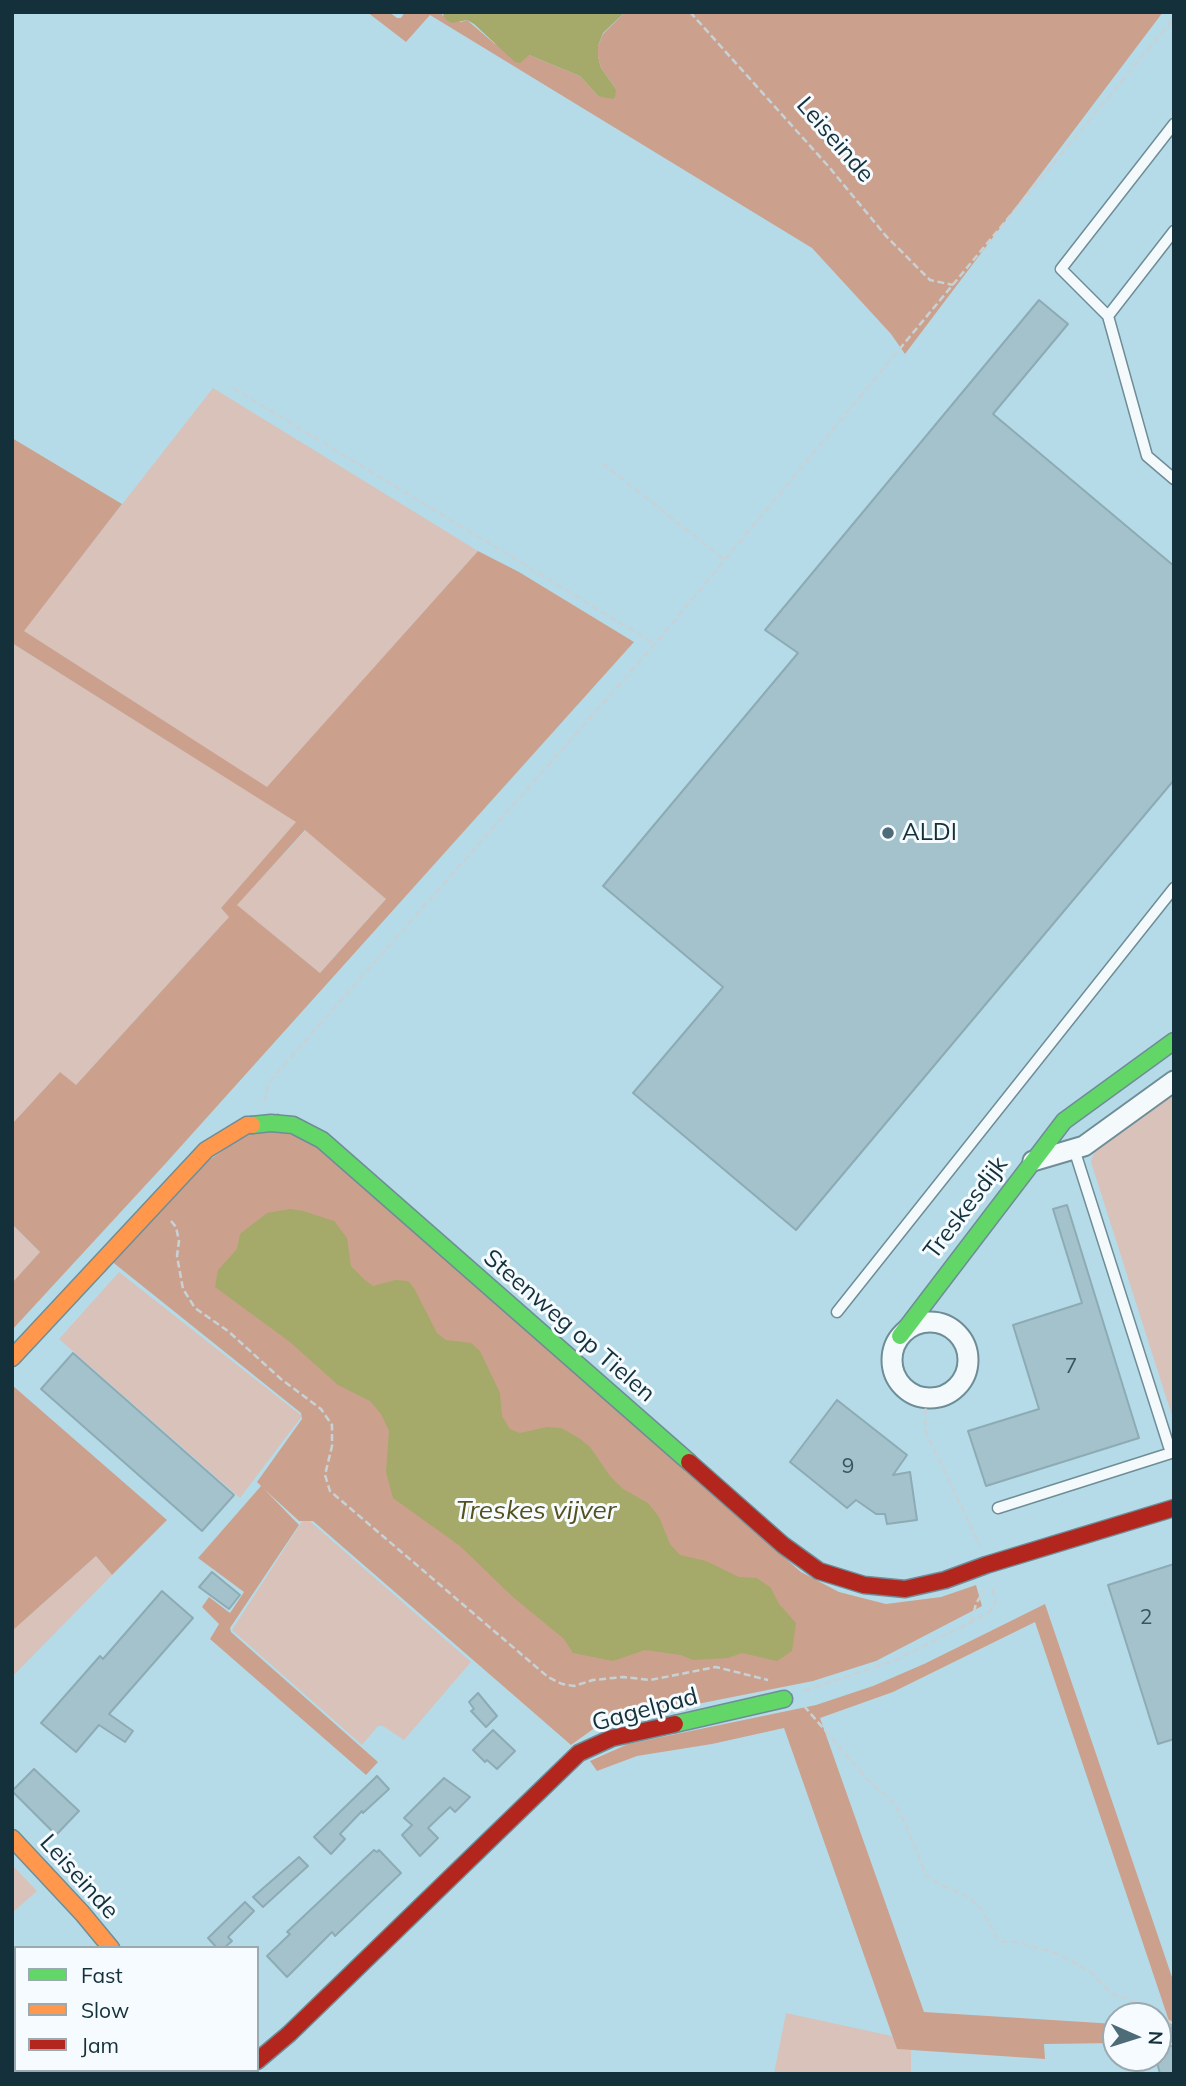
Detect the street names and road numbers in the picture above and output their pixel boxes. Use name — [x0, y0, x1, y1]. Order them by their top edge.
street label: Leiseinde — [790, 91, 880, 189]
street label: Treskesdijk — [918, 1151, 1014, 1265]
street label: Steenweg op Tielen — [477, 1244, 661, 1408]
street label: Gagelpad — [589, 1682, 701, 1738]
street label: Leiseinde — [34, 1829, 124, 1925]

